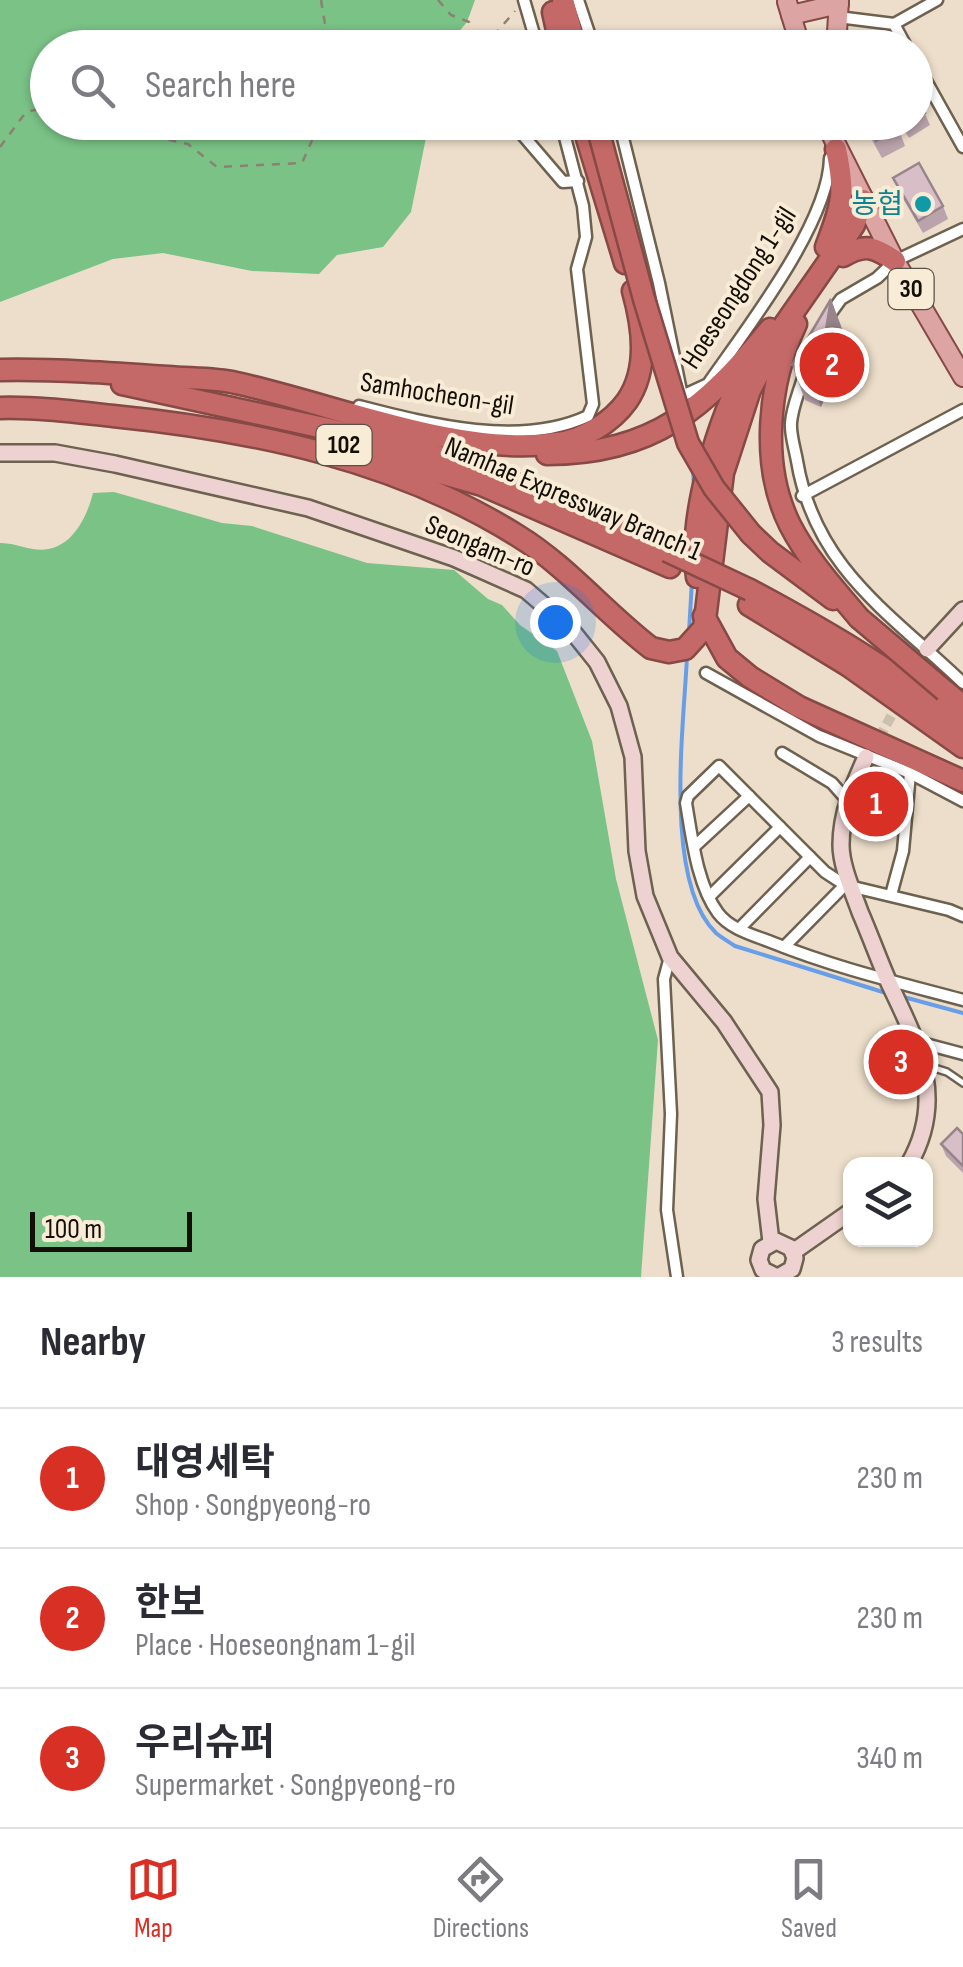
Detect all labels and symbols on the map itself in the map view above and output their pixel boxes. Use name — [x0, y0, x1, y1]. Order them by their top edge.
place label: 농협 — [851, 188, 903, 221]
marker: 농협 — [912, 193, 934, 215]
street label: Hoeseongdong 1-gil — [674, 201, 804, 375]
road number: 30 — [888, 269, 934, 309]
pin: 2 — [800, 328, 864, 402]
street label: Samhocheon-gil — [358, 366, 516, 422]
road number: 102 — [316, 425, 372, 465]
street label: Namhae Expressway Branch 1 — [440, 430, 706, 568]
street label: Seongam-ro — [420, 508, 540, 584]
your location — [530, 597, 581, 648]
pin: 1 — [844, 766, 908, 842]
pin: 3 — [868, 1024, 934, 1100]
scale bar — [30, 1207, 192, 1252]

